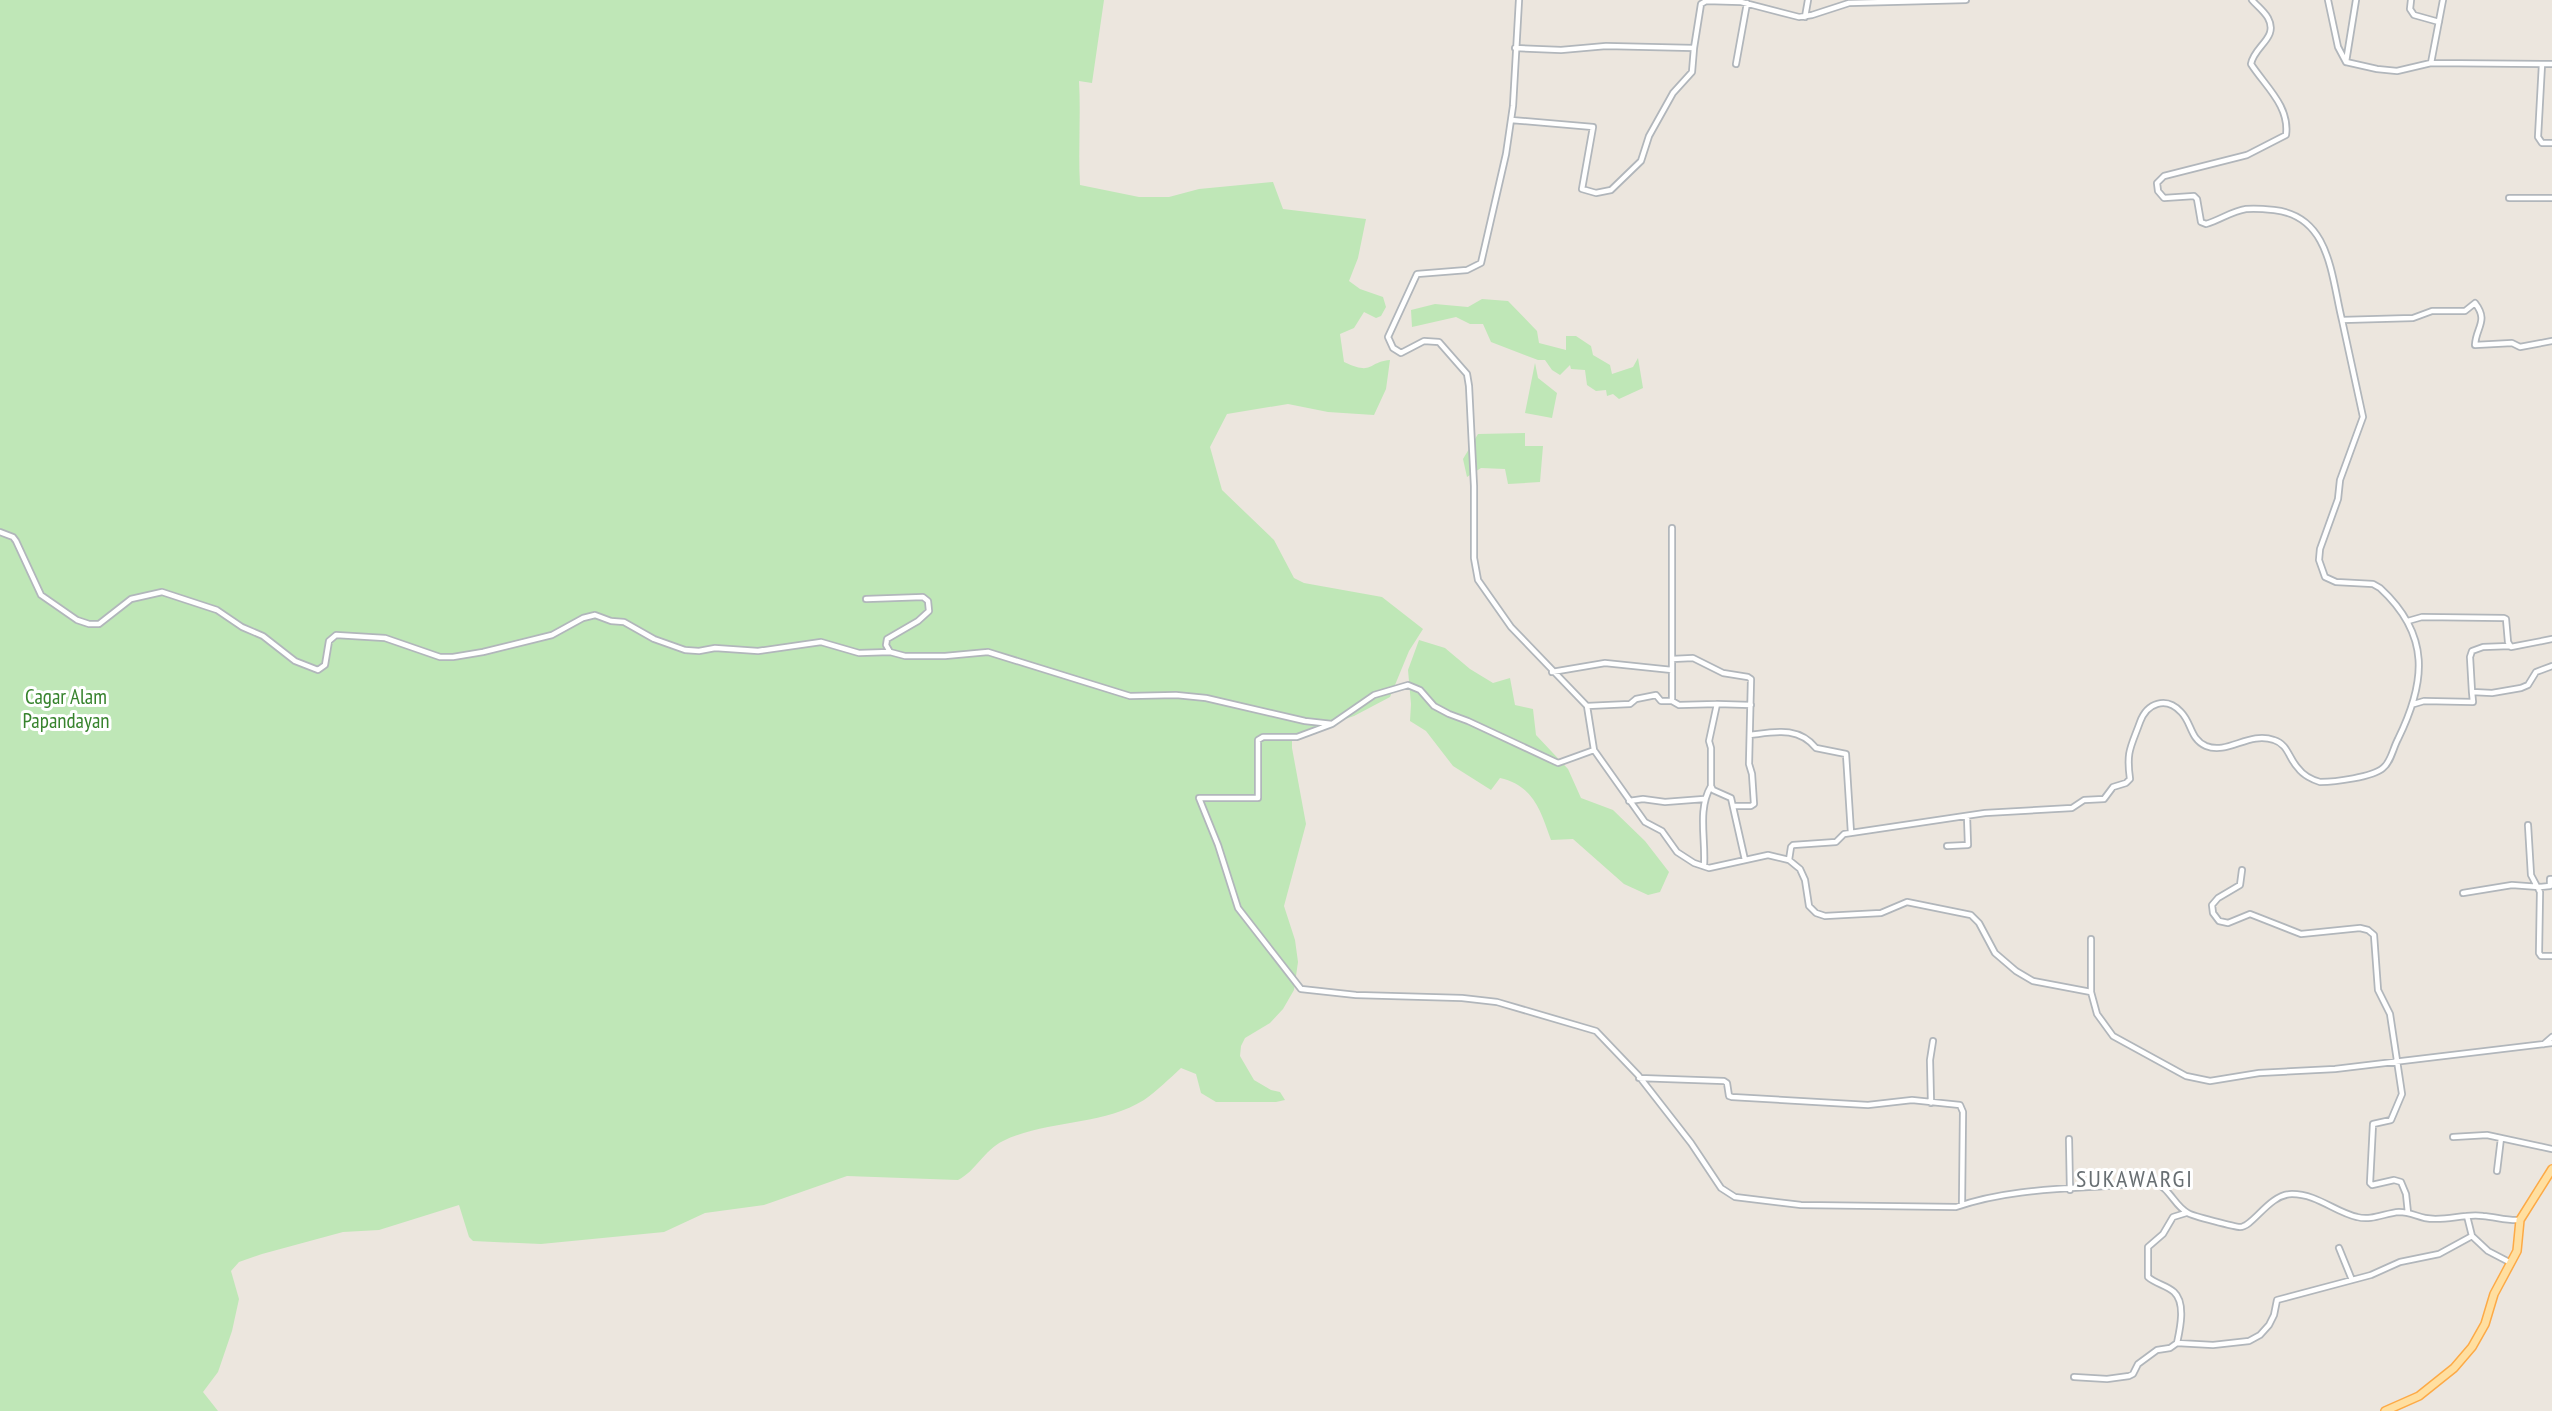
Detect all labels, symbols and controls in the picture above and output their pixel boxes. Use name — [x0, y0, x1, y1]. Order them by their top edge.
park label: Cagar Alam Papandayan — [22, 683, 110, 734]
district label: SUKAWARGI — [2076, 1163, 2194, 1194]

